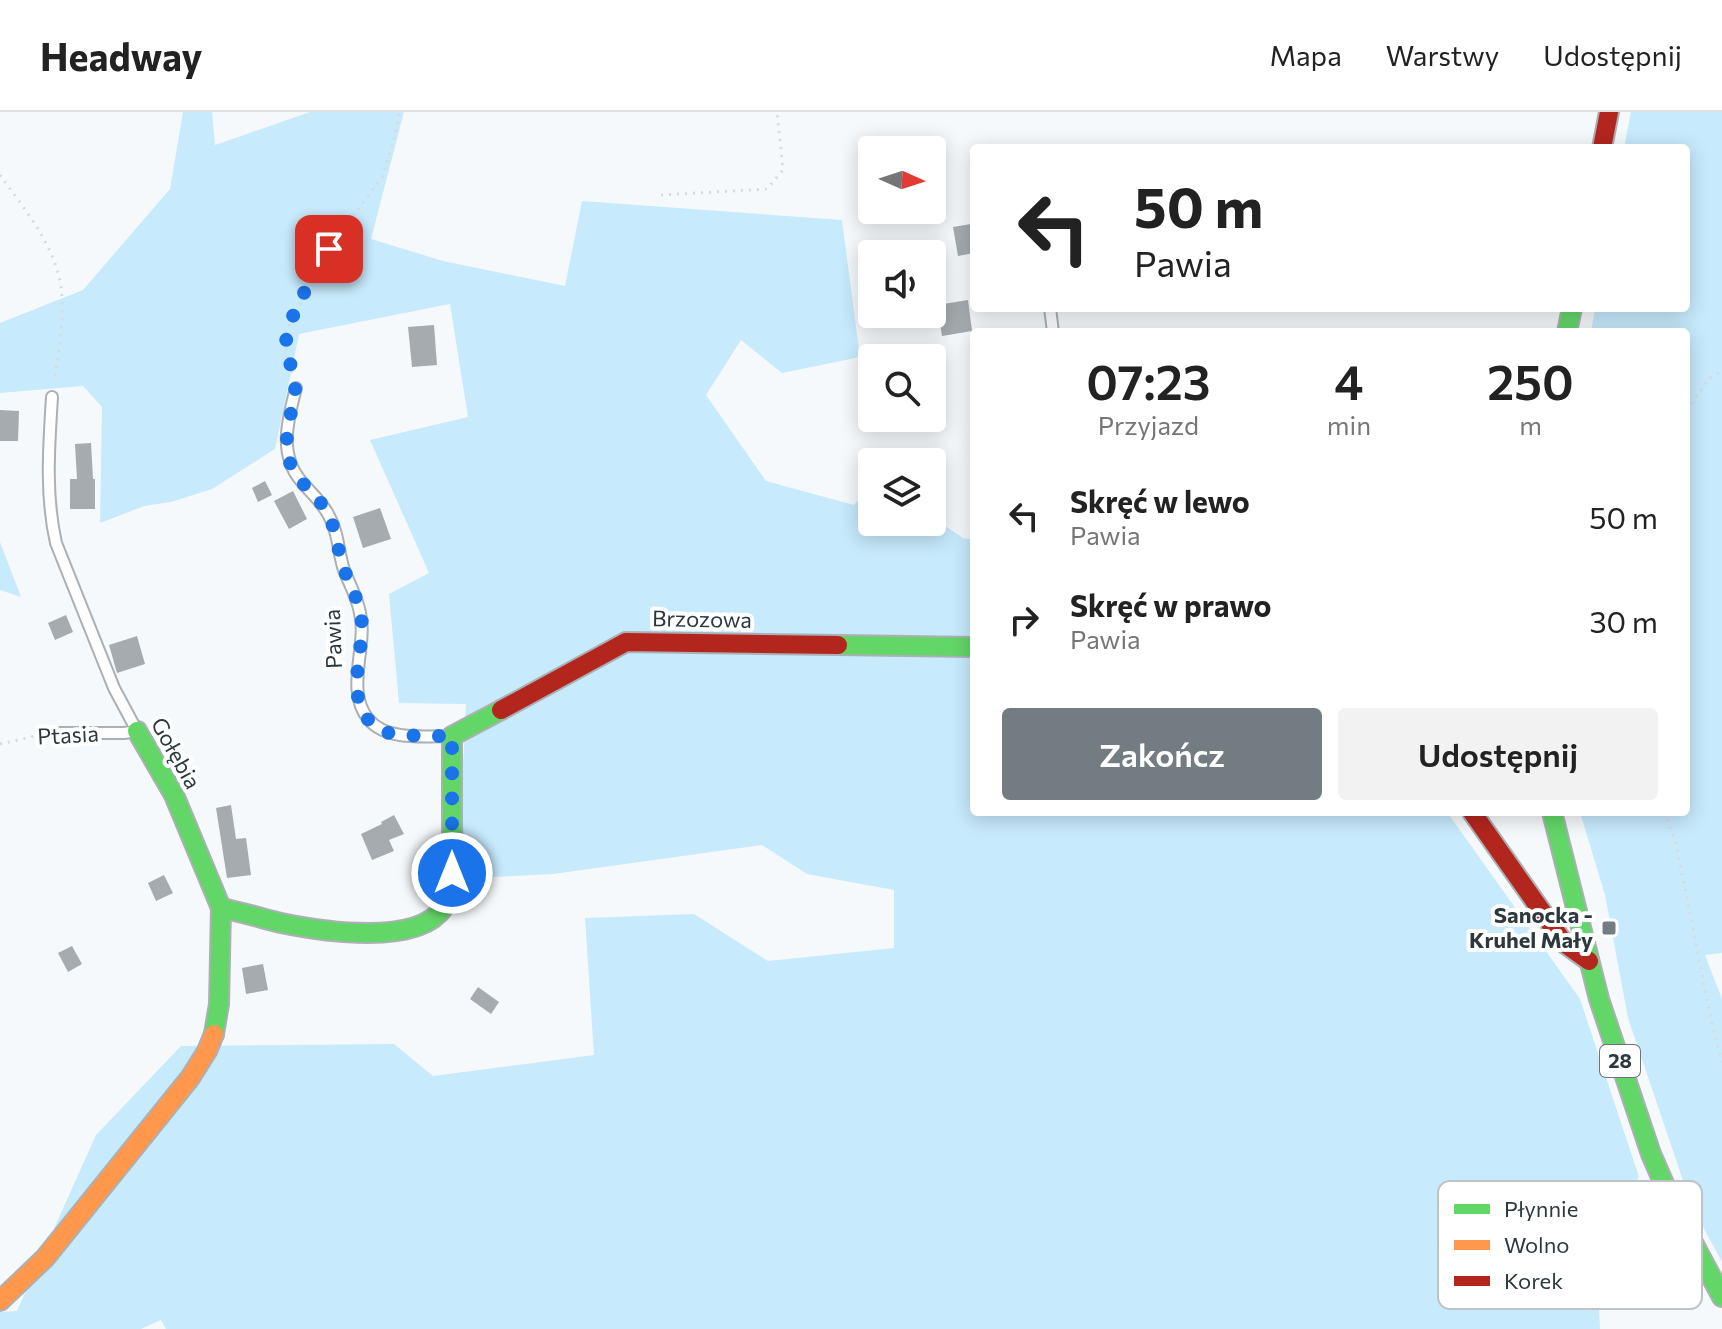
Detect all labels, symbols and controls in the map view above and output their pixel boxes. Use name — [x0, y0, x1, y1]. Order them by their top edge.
text: Headway — [40, 32, 202, 79]
text: Mapa — [1269, 38, 1342, 72]
text: Warstwy — [1386, 38, 1499, 72]
text: Udostępnij — [1543, 38, 1682, 72]
north arrow — [858, 136, 946, 224]
map controls — [858, 136, 946, 536]
text: 50 m — [1134, 171, 1263, 240]
icon: left — [1002, 176, 1106, 280]
pin — [295, 215, 363, 283]
icon: arrive — [307, 227, 351, 271]
button: sound — [858, 240, 946, 328]
text: Pawia — [1134, 240, 1232, 284]
button: search — [858, 344, 946, 432]
text: 07:23 — [1086, 351, 1211, 410]
text: 4 — [1334, 351, 1364, 410]
text: 250 — [1487, 351, 1574, 410]
text: Przyjazd — [1098, 409, 1199, 440]
text: min — [1327, 409, 1371, 440]
text: m — [1519, 409, 1542, 440]
button: layers — [858, 448, 946, 536]
text: Skręć w lewo — [1070, 482, 1250, 519]
icon: left — [1002, 494, 1046, 538]
text: 50 m — [1589, 498, 1658, 535]
text: Pawia — [1070, 519, 1141, 550]
text: Skręć w prawo — [1070, 586, 1271, 623]
icon: right — [1002, 598, 1046, 642]
text: 30 m — [1589, 602, 1658, 639]
street label: Brzozowa — [652, 604, 752, 633]
street label: Pawia — [318, 609, 347, 669]
text: Pawia — [1070, 623, 1141, 654]
button: Zakończ — [1002, 708, 1322, 800]
button: Udostępnij — [1338, 708, 1658, 800]
street label: Gołębia — [146, 712, 207, 793]
street label: Ptasia — [37, 719, 99, 750]
position arrow — [410, 831, 494, 915]
place label: Sanocka - Kruhel Mały — [1469, 901, 1593, 953]
marker: Sanocka - Kruhel Mały — [1600, 919, 1618, 937]
road number: 28 — [1600, 1045, 1640, 1077]
legend — [1438, 1181, 1702, 1309]
text: Płynnie — [1504, 1195, 1578, 1222]
text: Wolno — [1504, 1231, 1569, 1258]
text: Korek — [1504, 1267, 1563, 1294]

